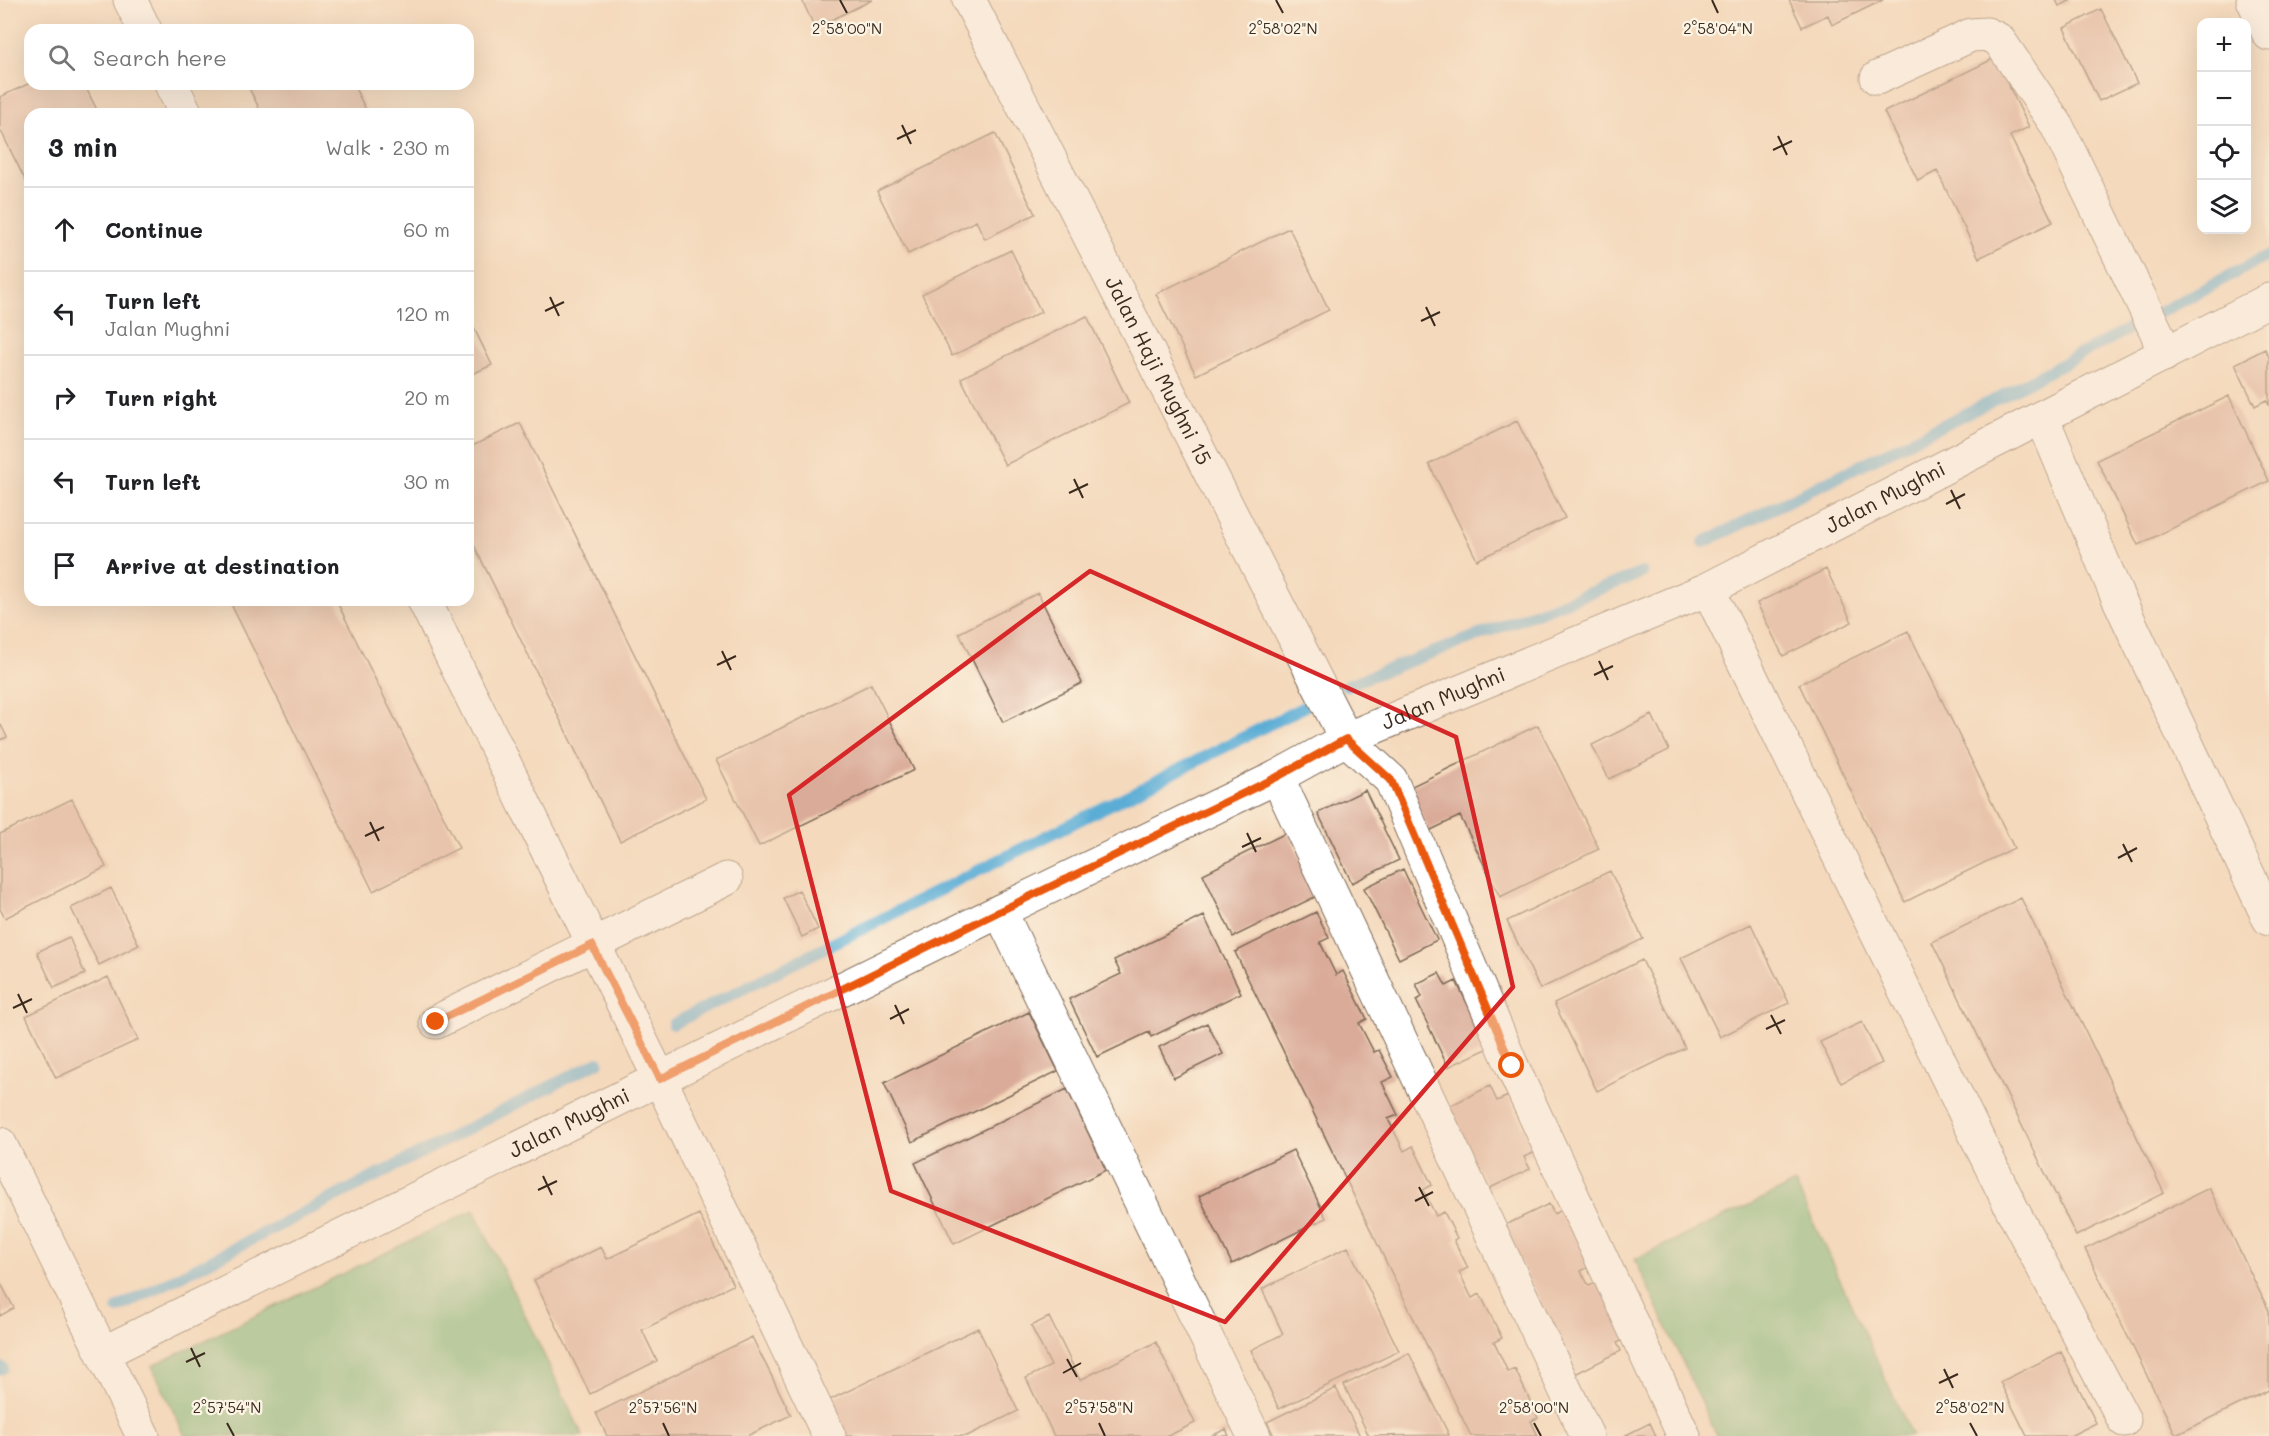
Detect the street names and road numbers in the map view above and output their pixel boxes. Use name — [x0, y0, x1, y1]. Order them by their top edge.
street label: Jalan Haji Mughni 15 — [1100, 271, 1219, 469]
street label: Jalan Mughni — [1820, 454, 1950, 538]
street label: Jalan Mughni — [1377, 660, 1509, 735]
street label: Jalan Mughni — [504, 1081, 634, 1163]

